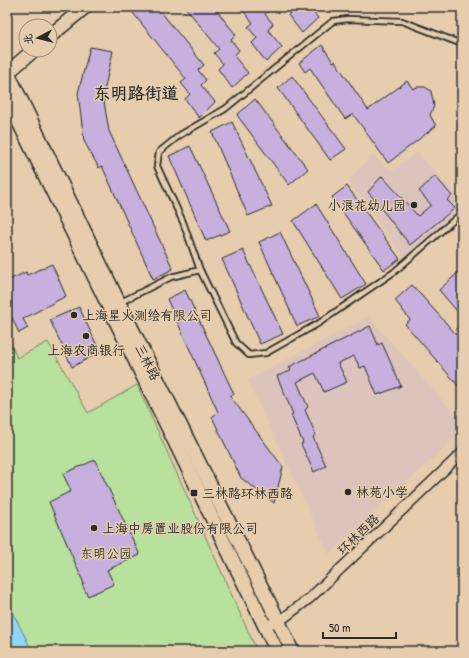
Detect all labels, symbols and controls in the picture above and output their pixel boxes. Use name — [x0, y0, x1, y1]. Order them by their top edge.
north arrow — [18, 18, 58, 58]
text: 北 — [20, 33, 36, 46]
district label: 东明路街道 — [94, 81, 179, 104]
place label: 小浪花幼儿园 — [328, 196, 406, 214]
marker: 小浪花幼儿园 — [409, 200, 419, 210]
place label: 上海星火测绘有限公司 — [82, 306, 212, 324]
marker: 上海星火测绘有限公司 — [69, 310, 79, 320]
marker: 上海农商银行 — [81, 331, 91, 341]
place label: 上海农商银行 — [47, 341, 125, 359]
street label: 三林路 — [131, 341, 165, 383]
place label: 林苑小学 — [356, 483, 408, 501]
place label: 三林路环林西路 — [202, 484, 293, 502]
marker: 林苑小学 — [343, 487, 353, 497]
marker: 三林路环林西路 — [189, 488, 199, 498]
street label: 环林西路 — [333, 509, 383, 559]
place label: 上海中房置业股份有限公司 — [102, 519, 258, 537]
marker: 上海中房置业股份有限公司 — [89, 523, 99, 533]
park label: 东明公园 — [80, 544, 132, 562]
scale bar — [323, 614, 396, 640]
text: 50 m — [329, 619, 350, 636]

